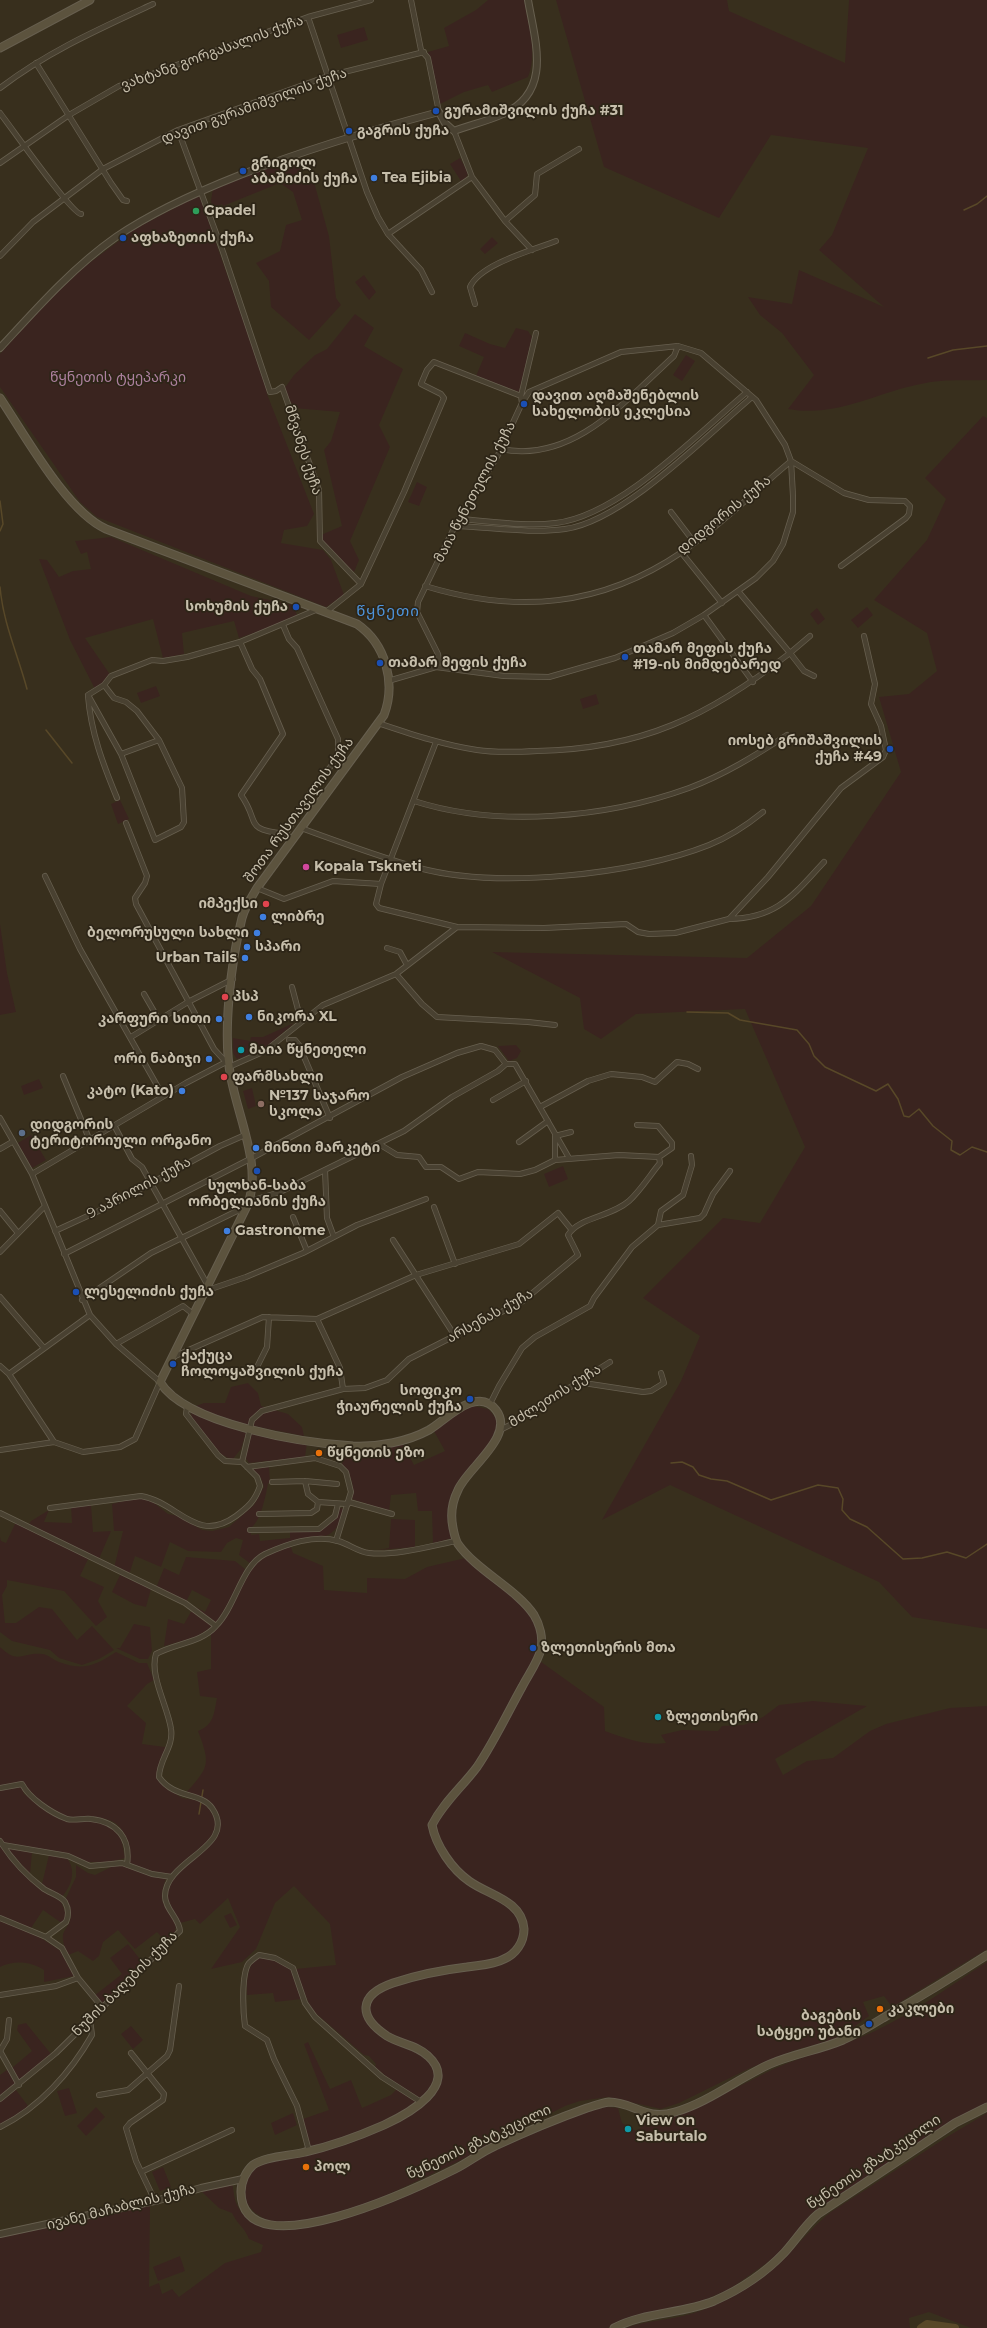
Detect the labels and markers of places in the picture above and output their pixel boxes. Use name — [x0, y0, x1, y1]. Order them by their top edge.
place label: გურამიშვილის ქუჩა #31 — [444, 103, 624, 119]
marker: გურამიშვილის ქუჩა #31 — [431, 106, 441, 116]
place label: გაგრის ქუჩა — [357, 123, 449, 139]
marker: გაგრის ქუჩა — [344, 126, 354, 136]
place label: გრიგოლ აბაშიძის ქუჩა — [251, 155, 358, 188]
marker: გრიგოლ აბაშიძის ქუჩა — [238, 166, 248, 176]
place label: Tea Ejibia — [382, 170, 452, 186]
marker: Tea Ejibia — [369, 173, 379, 183]
place label: Gpadel — [204, 203, 256, 219]
marker: Gpadel — [191, 206, 201, 216]
place label: აფხაზეთის ქუჩა — [131, 230, 254, 246]
marker: აფხაზეთის ქუჩა — [118, 233, 128, 243]
place label: დავით აღმაშენებლის სახელობის ეკლესია — [532, 388, 699, 420]
marker: დავით აღმაშენებლის სახელობის ეკლესია — [519, 399, 529, 409]
place label: სოხუმის ქუჩა — [185, 599, 288, 615]
marker: სოხუმის ქუჩა — [291, 602, 301, 612]
place label: თამარ მეფის ქუჩა #19-ის მიმდებარედ — [633, 641, 781, 674]
marker: თამარ მეფის ქუჩა #19-ის მიმდებარედ — [620, 652, 630, 662]
place label: თამარ მეფის ქუჩა — [388, 655, 527, 671]
marker: თამარ მეფის ქუჩა — [375, 658, 385, 668]
place label: იოსებ გრიშაშვილის ქუჩა #49 — [728, 733, 882, 766]
marker: იოსებ გრიშაშვილის ქუჩა #49 — [885, 744, 895, 754]
place label: Kopala Tskneti — [314, 859, 422, 875]
marker: Kopala Tskneti — [301, 862, 311, 872]
place label: იმპექსი — [198, 896, 258, 912]
marker: იმპექსი — [261, 899, 271, 909]
place label: ლიბრე — [271, 909, 325, 925]
marker: ლიბრე — [258, 912, 268, 922]
place label: ბელორუსული სახლი — [87, 925, 249, 941]
marker: ბელორუსული სახლი — [252, 928, 262, 938]
place label: სპარი — [255, 939, 301, 955]
marker: სპარი — [242, 942, 252, 952]
place label: Urban Tails — [155, 950, 237, 966]
marker: Urban Tails — [240, 953, 250, 963]
place label: პსპ — [233, 989, 259, 1005]
marker: პსპ — [220, 992, 230, 1002]
place label: ნიკორა XL — [257, 1009, 337, 1025]
place label: კარფური სითი — [98, 1011, 211, 1027]
marker: ნიკორა XL — [244, 1012, 254, 1022]
marker: კარფური სითი — [214, 1014, 224, 1024]
place label: მაია წყნეთელი — [249, 1042, 366, 1058]
marker: მაია წყნეთელი — [236, 1045, 246, 1055]
place label: ორი ნაბიჯი — [114, 1051, 201, 1067]
marker: ორი ნაბიჯი — [204, 1054, 214, 1064]
place label: ფარმსახლი — [232, 1069, 323, 1085]
marker: ფარმსახლი — [219, 1072, 229, 1082]
place label: კატო (Kato) — [87, 1083, 174, 1099]
marker: კატო (Kato) — [177, 1086, 187, 1096]
place label: №137 საჯარო სკოლა — [269, 1088, 370, 1120]
marker: №137 საჯარო სკოლა — [256, 1099, 266, 1109]
place label: დიდგორის ტერიტორიული ორგანო — [30, 1117, 212, 1150]
marker: დიდგორის ტერიტორიული ორგანო — [17, 1128, 27, 1138]
place label: მინთი მარკეტი — [264, 1140, 380, 1156]
marker: მინთი მარკეტი — [251, 1143, 261, 1153]
marker: სულხან-საბა ორბელიანის ქუჩა — [252, 1166, 262, 1176]
place label: სულხან-საბა ორბელიანის ქუჩა — [188, 1178, 326, 1210]
place label: Gastronome — [235, 1223, 326, 1239]
marker: Gastronome — [222, 1226, 232, 1236]
place label: ლესელიძის ქუჩა — [84, 1284, 214, 1300]
marker: ლესელიძის ქუჩა — [71, 1287, 81, 1297]
place label: ქაქუცა ჩოლოყაშვილის ქუჩა — [181, 1348, 343, 1380]
marker: ქაქუცა ჩოლოყაშვილის ქუჩა — [168, 1359, 178, 1369]
place label: სოფიკო ჭიაურელის ქუჩა — [336, 1383, 462, 1416]
marker: სოფიკო ჭიაურელის ქუჩა — [465, 1394, 475, 1404]
place label: წყნეთის ეზო — [327, 1445, 425, 1461]
marker: წყნეთის ეზო — [314, 1448, 324, 1458]
place label: ზლეთისერის მთა — [541, 1640, 676, 1656]
marker: ზლეთისერის მთა — [528, 1643, 538, 1653]
place label: ზლეთისერი — [666, 1709, 758, 1725]
marker: ზლეთისერი — [653, 1712, 663, 1722]
place label: კაკლები — [888, 2001, 954, 2017]
marker: კაკლები — [875, 2004, 885, 2014]
place label: ბაგების სატყეო უბანი — [757, 2008, 861, 2040]
marker: ბაგების სატყეო უბანი — [864, 2019, 874, 2029]
place label: View on Saburtalo — [636, 2113, 707, 2146]
marker: View on Saburtalo — [623, 2124, 633, 2134]
place label: პოლ — [314, 2159, 350, 2175]
marker: პოლ — [301, 2162, 311, 2172]

